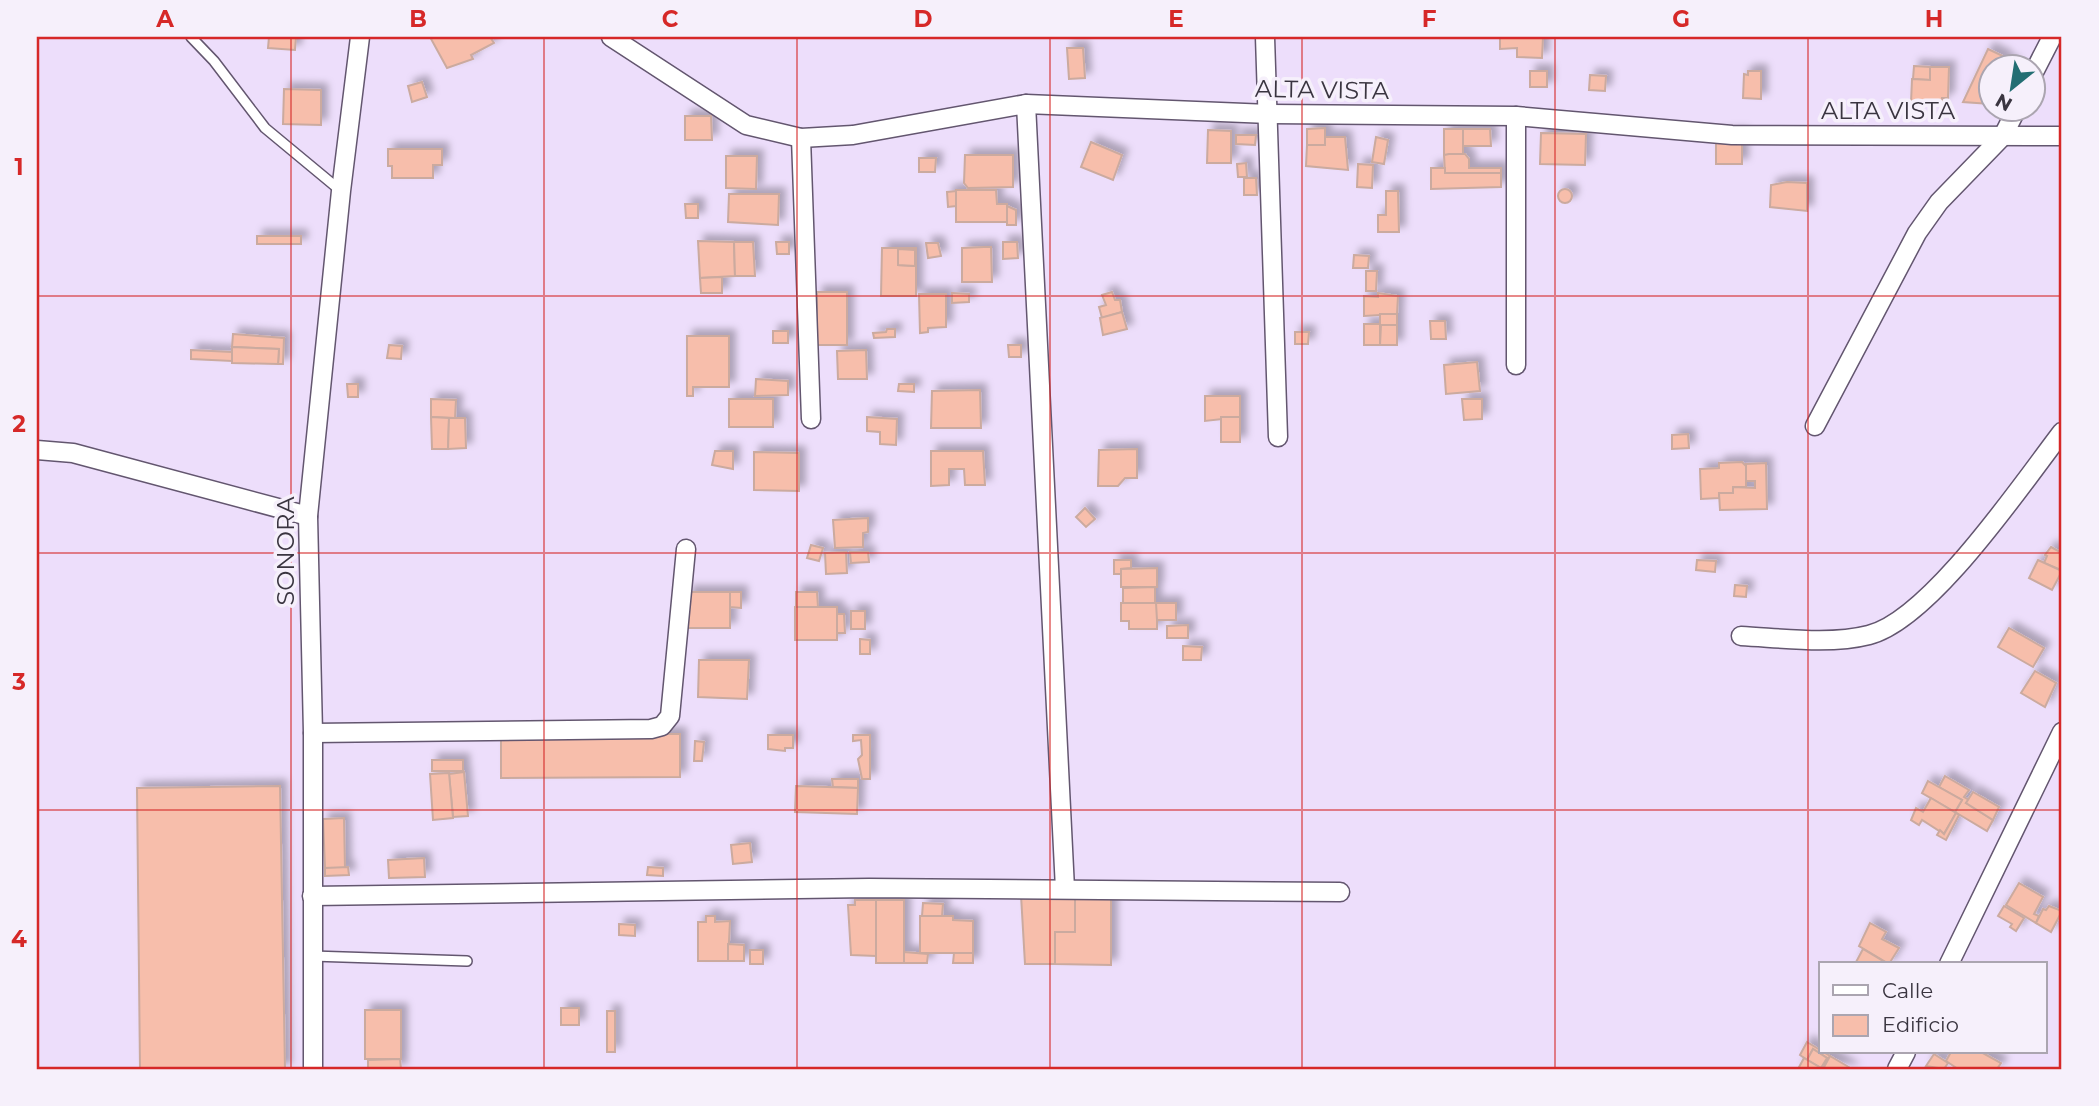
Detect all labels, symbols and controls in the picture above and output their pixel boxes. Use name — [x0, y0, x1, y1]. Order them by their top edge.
text: A — [155, 5, 174, 33]
text: B — [409, 5, 427, 33]
text: C — [662, 5, 679, 33]
text: D — [914, 5, 933, 33]
text: E — [1168, 5, 1184, 33]
text: F — [1422, 5, 1437, 33]
text: G — [1672, 5, 1690, 33]
text: H — [1925, 5, 1943, 33]
north arrow — [1976, 52, 2046, 122]
street label: ALTA VISTA — [1255, 74, 1390, 105]
text: N — [1991, 88, 2016, 116]
street label: ALTA VISTA — [1821, 96, 1956, 125]
text: 1 — [14, 153, 24, 181]
text: 2 — [12, 410, 26, 438]
street label: SONORA — [271, 496, 300, 606]
text: 3 — [11, 668, 26, 696]
text: 4 — [11, 925, 27, 953]
legend — [1819, 962, 2046, 1054]
text: Calle — [1882, 978, 1933, 1003]
text: Edificio — [1882, 1012, 1959, 1037]

